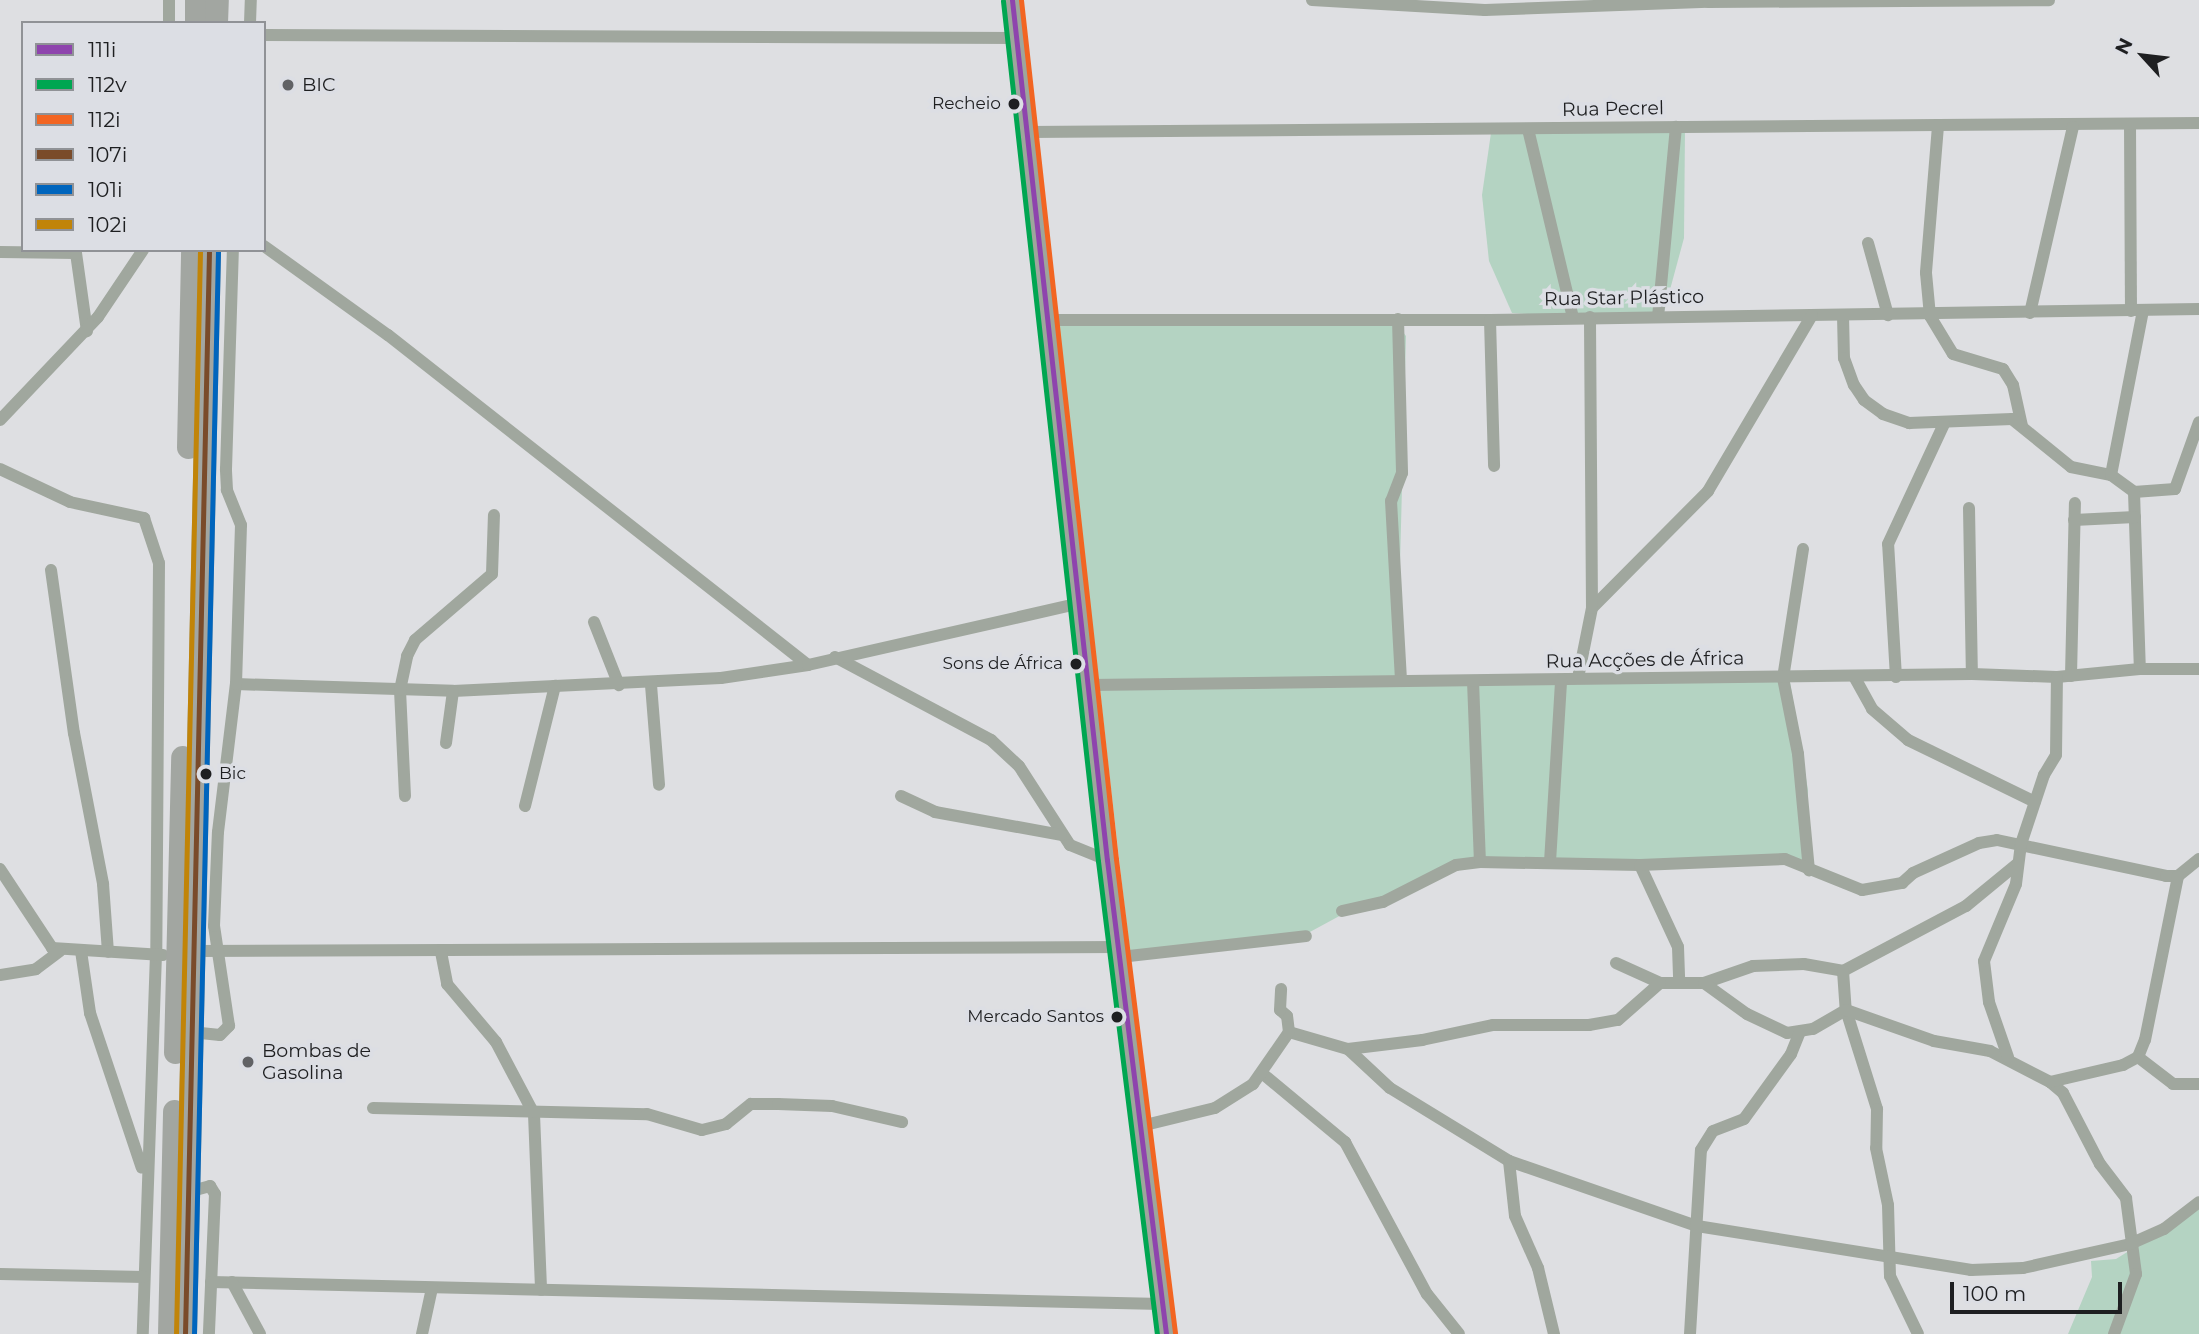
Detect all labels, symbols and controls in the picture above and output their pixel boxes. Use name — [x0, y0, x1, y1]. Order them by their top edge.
legend — [21, 21, 266, 252]
north arrow — [2108, 21, 2178, 91]
text: N — [2110, 34, 2138, 58]
text: 111i — [88, 37, 116, 62]
text: 112v — [88, 72, 127, 97]
place label: BIC — [302, 74, 336, 96]
marker: BIC — [280, 77, 296, 93]
place label: Recheio — [932, 94, 1001, 114]
marker: Recheio — [1007, 97, 1021, 111]
street label: Rua Pecrel — [1562, 97, 1664, 121]
text: 112i — [88, 107, 121, 132]
text: 107i — [88, 142, 127, 167]
text: 101i — [88, 177, 123, 202]
text: 102i — [88, 212, 127, 237]
street label: Rua Star Plástico — [1544, 285, 1704, 311]
street label: Rua Acções de África — [1545, 647, 1745, 673]
place label: Sons de África — [943, 654, 1063, 674]
marker: Sons de África — [1069, 657, 1083, 671]
place label: Bic — [219, 764, 246, 784]
marker: Bic — [199, 767, 213, 781]
place label: Mercado Santos — [967, 1007, 1104, 1027]
marker: Mercado Santos — [1110, 1010, 1124, 1024]
place label: Bombas de Gasolina — [262, 1040, 371, 1084]
marker: Bombas de Gasolina — [240, 1054, 256, 1070]
scale bar — [1954, 1268, 2126, 1312]
text: 100 m — [1963, 1281, 2026, 1306]

